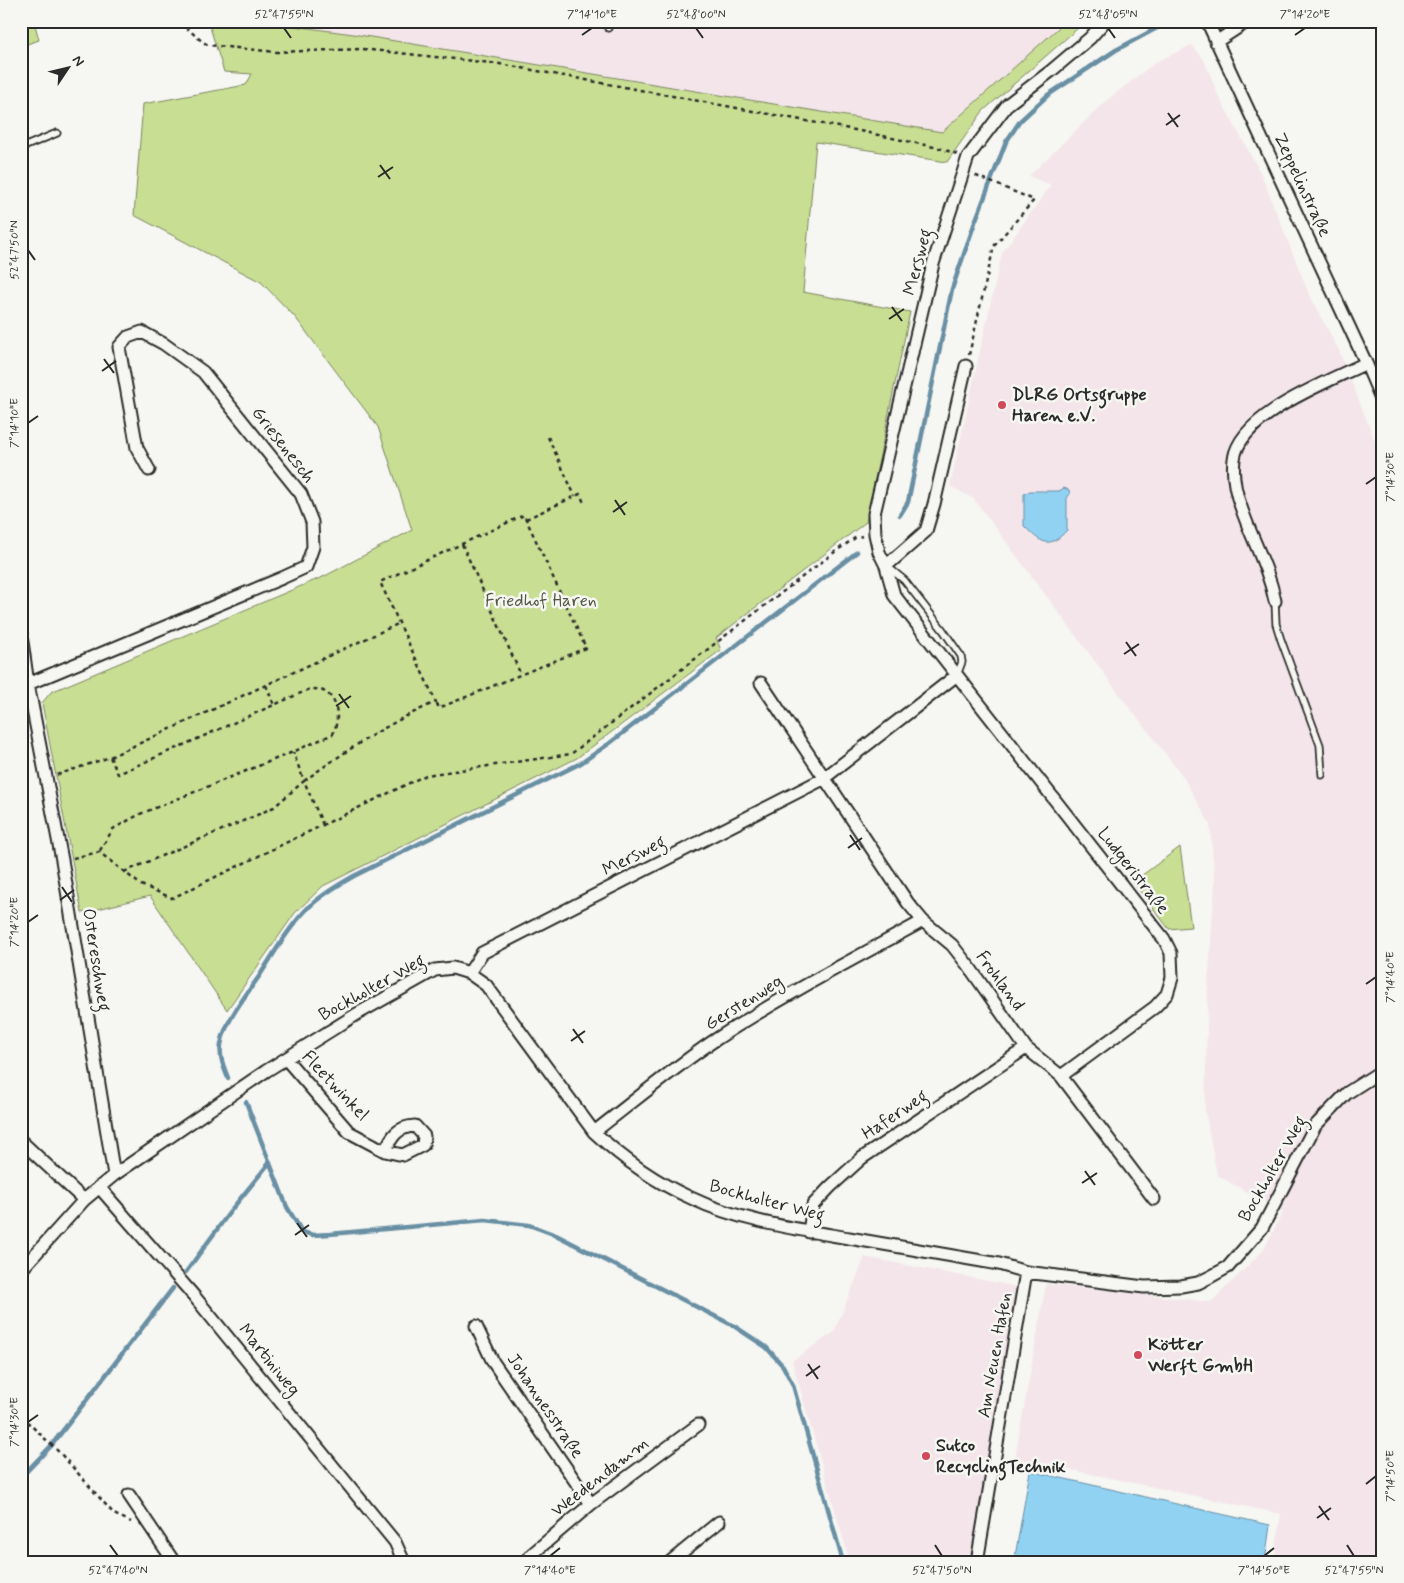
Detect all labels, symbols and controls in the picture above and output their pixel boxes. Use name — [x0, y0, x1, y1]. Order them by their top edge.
text: 52°47'55"N — [254, 7, 314, 23]
text: 7°14'10"E — [567, 7, 617, 23]
text: 52°48'00"N — [666, 7, 726, 23]
text: 52°48'05"N — [1078, 7, 1138, 23]
text: 7°14'20"E — [1280, 7, 1330, 23]
north arrow — [42, 42, 92, 92]
text: N — [68, 52, 88, 70]
street label: Zeppelinstraße — [1267, 129, 1337, 241]
text: 52°47'50"N — [7, 220, 23, 280]
street label: Mersweg — [898, 226, 940, 299]
place label: DLRG Ortsgruppe Haren e.V. — [1012, 383, 1147, 428]
text: 7°14'10"E — [7, 398, 23, 448]
marker: DLRG Ortsgruppe Haren e.V. — [996, 399, 1008, 411]
street label: Griesenesch — [246, 402, 320, 488]
text: 7°14'30"E — [1383, 452, 1399, 502]
park label: Friedhof Haren — [485, 589, 597, 613]
street label: Ludgeristraße — [1091, 823, 1175, 920]
street label: Mersweg — [598, 830, 671, 884]
text: 7°14'20"E — [7, 897, 23, 947]
street label: Ostereschweg — [74, 906, 116, 1014]
street label: Frohland — [970, 946, 1030, 1016]
street label: Bockholter Weg — [314, 949, 431, 1029]
text: 7°14'40"E — [1383, 951, 1399, 1003]
street label: Gerstenweg — [700, 970, 788, 1037]
street label: Fleetwinkel — [296, 1045, 374, 1127]
street label: Haferweg — [857, 1084, 934, 1148]
street label: Bockholter Weg — [1233, 1112, 1315, 1227]
street label: Bockholter Weg — [706, 1174, 827, 1230]
street label: Am Neuen Hafen — [972, 1290, 1018, 1420]
street label: Martiniweg — [232, 1319, 306, 1402]
place label: Kötter Werft GmbH — [1147, 1333, 1253, 1378]
street label: Johannesstraße — [501, 1349, 589, 1463]
marker: Kötter Werft GmbH — [1132, 1349, 1144, 1361]
text: 7°14'30"E — [7, 1397, 23, 1447]
street label: Weedendamm — [546, 1431, 654, 1523]
place label: Sutco RecyclingTechnik — [936, 1434, 1067, 1481]
marker: Sutco RecyclingTechnik — [920, 1450, 932, 1462]
text: 7°14'50"E — [1383, 1450, 1399, 1502]
text: 52°47'40"N — [88, 1563, 148, 1579]
text: 7°14'40"E — [524, 1563, 576, 1579]
text: 52°47'50"N — [912, 1563, 972, 1579]
text: 7°14'50"E — [1238, 1563, 1290, 1579]
text: 52°47'55"N — [1324, 1563, 1384, 1579]

